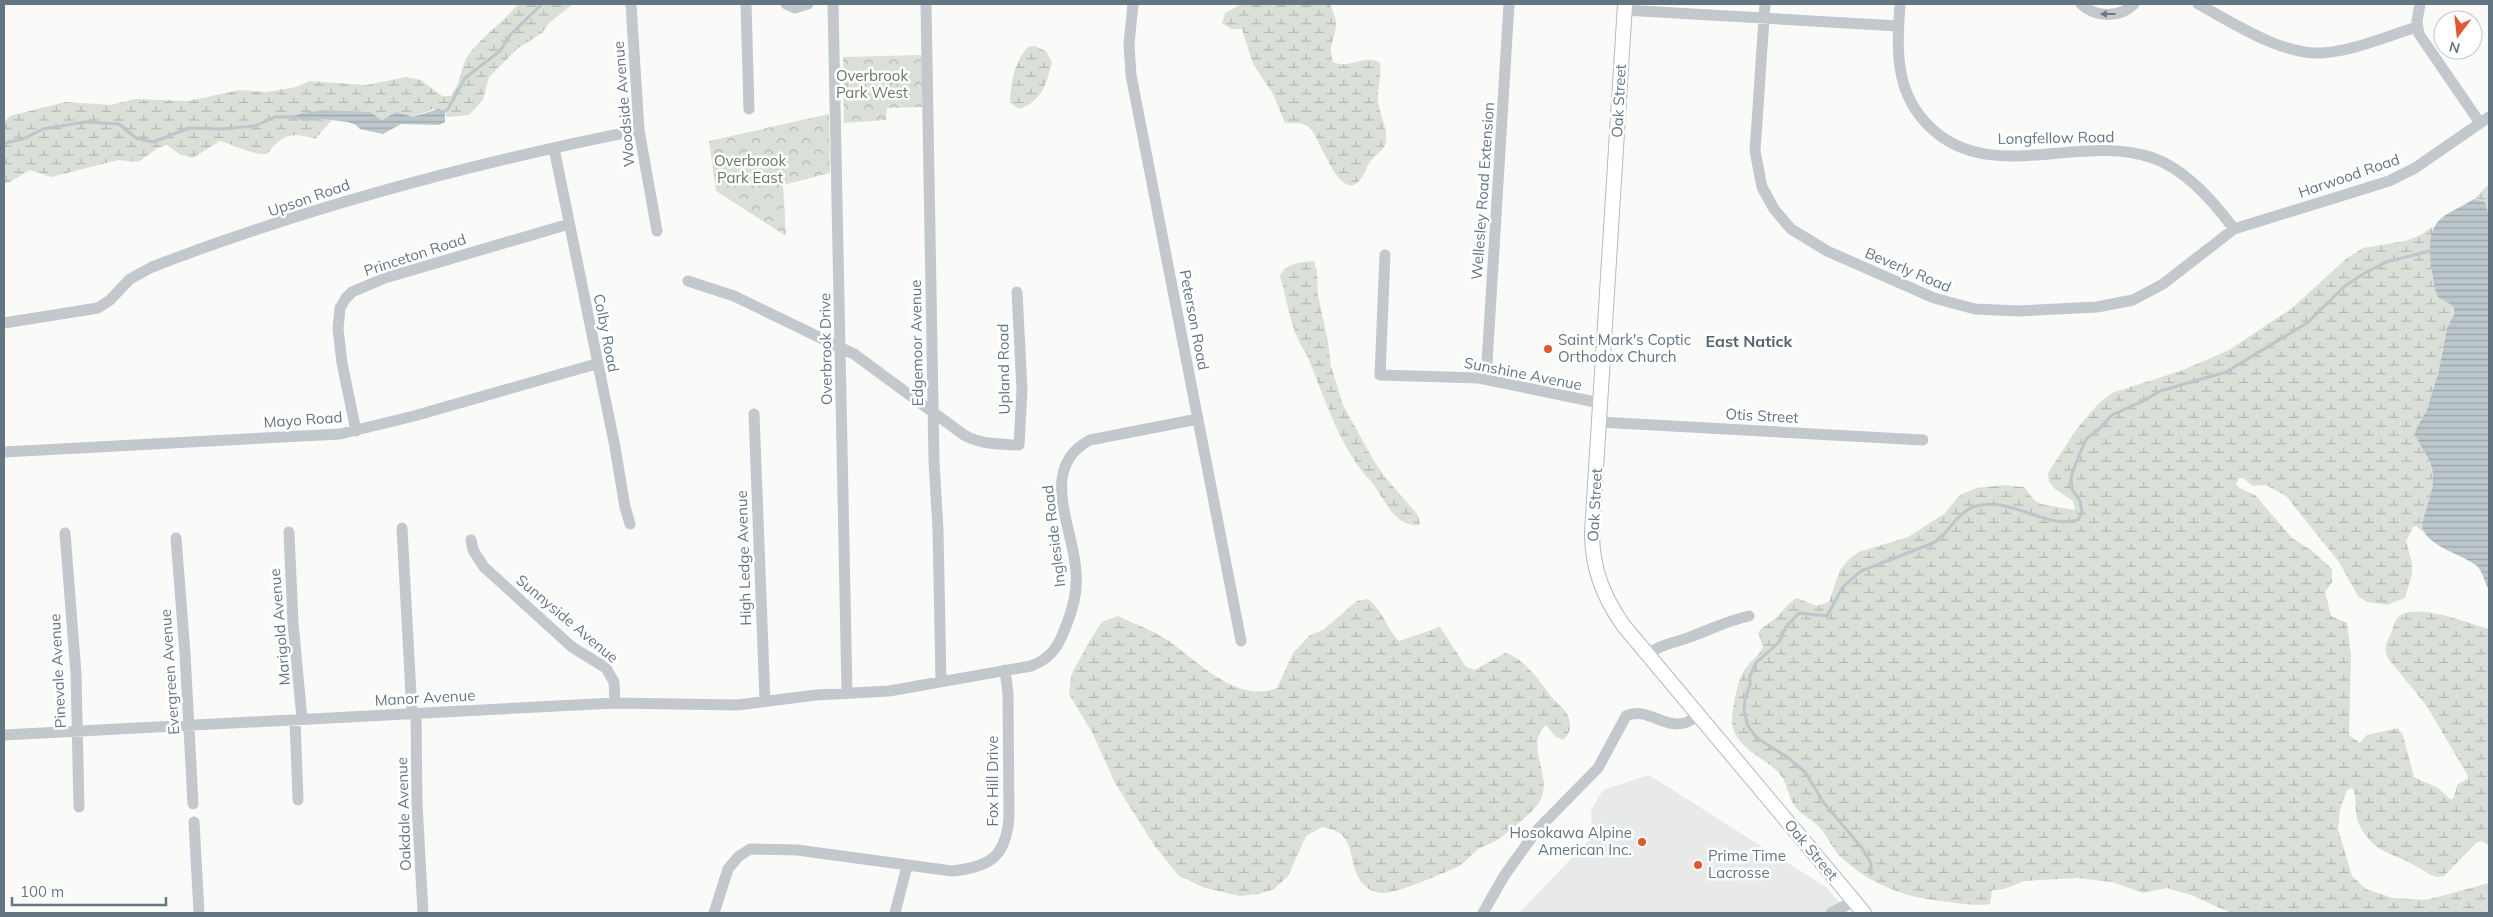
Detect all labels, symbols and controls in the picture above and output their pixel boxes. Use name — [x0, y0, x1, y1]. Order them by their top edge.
one-way arrow — [2099, 10, 2115, 18]
north arrow — [2433, 10, 2483, 60]
text: N — [2447, 37, 2462, 58]
street label: Woodside Avenue — [609, 40, 638, 168]
street label: Oak Street — [1607, 64, 1630, 138]
park label: Overbrook Park West — [836, 66, 908, 102]
street label: Wellesley Road Extension — [1467, 101, 1498, 281]
street label: Longfellow Road — [1997, 127, 2115, 148]
street label: Harwood Road — [2296, 149, 2402, 202]
park label: Overbrook Park East — [714, 151, 786, 187]
street label: Upson Road — [265, 175, 352, 220]
street label: Princeton Road — [361, 229, 468, 280]
street label: Beverly Road — [1862, 243, 1954, 296]
street label: Peterson Road — [1175, 268, 1214, 372]
street label: Edgemoor Avenue — [906, 279, 927, 407]
street label: Colby Road — [590, 292, 623, 374]
street label: Overbrook Drive — [815, 293, 836, 405]
street label: Upland Road — [993, 323, 1014, 415]
place label: Saint Mark's Coptic Orthodox Church — [1558, 330, 1691, 366]
district label: East Natick — [1706, 331, 1794, 351]
marker: Saint Mark's Coptic Orthodox Church — [1542, 343, 1554, 355]
street label: Sunshine Avenue — [1463, 353, 1584, 394]
street label: Otis Street — [1725, 404, 1799, 427]
street label: Mayo Road — [263, 407, 343, 432]
street label: Oak Street — [1583, 468, 1606, 542]
street label: Ingleside Road — [1038, 484, 1069, 588]
street label: High Ledge Avenue — [732, 490, 755, 626]
street label: Marigold Avenue — [265, 568, 294, 686]
street label: Sunnyside Avenue — [512, 570, 622, 667]
street label: Evergreen Avenue — [156, 609, 183, 735]
street label: Pinevale Avenue — [45, 613, 70, 729]
street label: Manor Avenue — [374, 685, 476, 710]
street label: Fox Hill Drive — [983, 736, 1002, 826]
street label: Oakdale Avenue — [392, 757, 415, 871]
street label: Oak Street — [1780, 815, 1842, 884]
place label: Hosokawa Alpine American Inc. — [1509, 823, 1632, 859]
marker: Hosokawa Alpine American Inc. — [1636, 836, 1648, 848]
place label: Prime Time Lacrosse — [1708, 846, 1786, 882]
marker: Prime Time Lacrosse — [1692, 859, 1704, 871]
scale bar — [12, 874, 166, 906]
text: 100 m — [20, 882, 64, 901]

